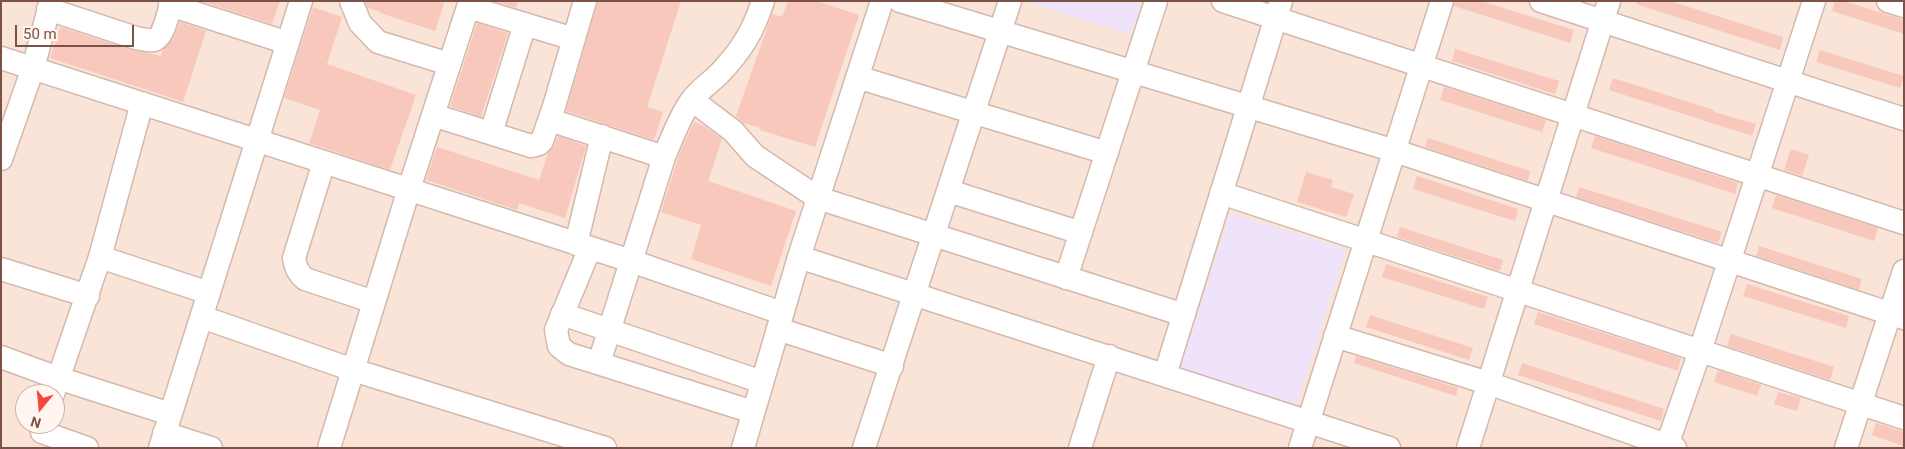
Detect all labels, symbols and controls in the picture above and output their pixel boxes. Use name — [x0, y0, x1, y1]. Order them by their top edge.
scale bar — [18, 15, 136, 47]
text: 50 m — [23, 25, 57, 43]
north arrow — [15, 384, 65, 434]
text: N — [29, 413, 43, 431]

